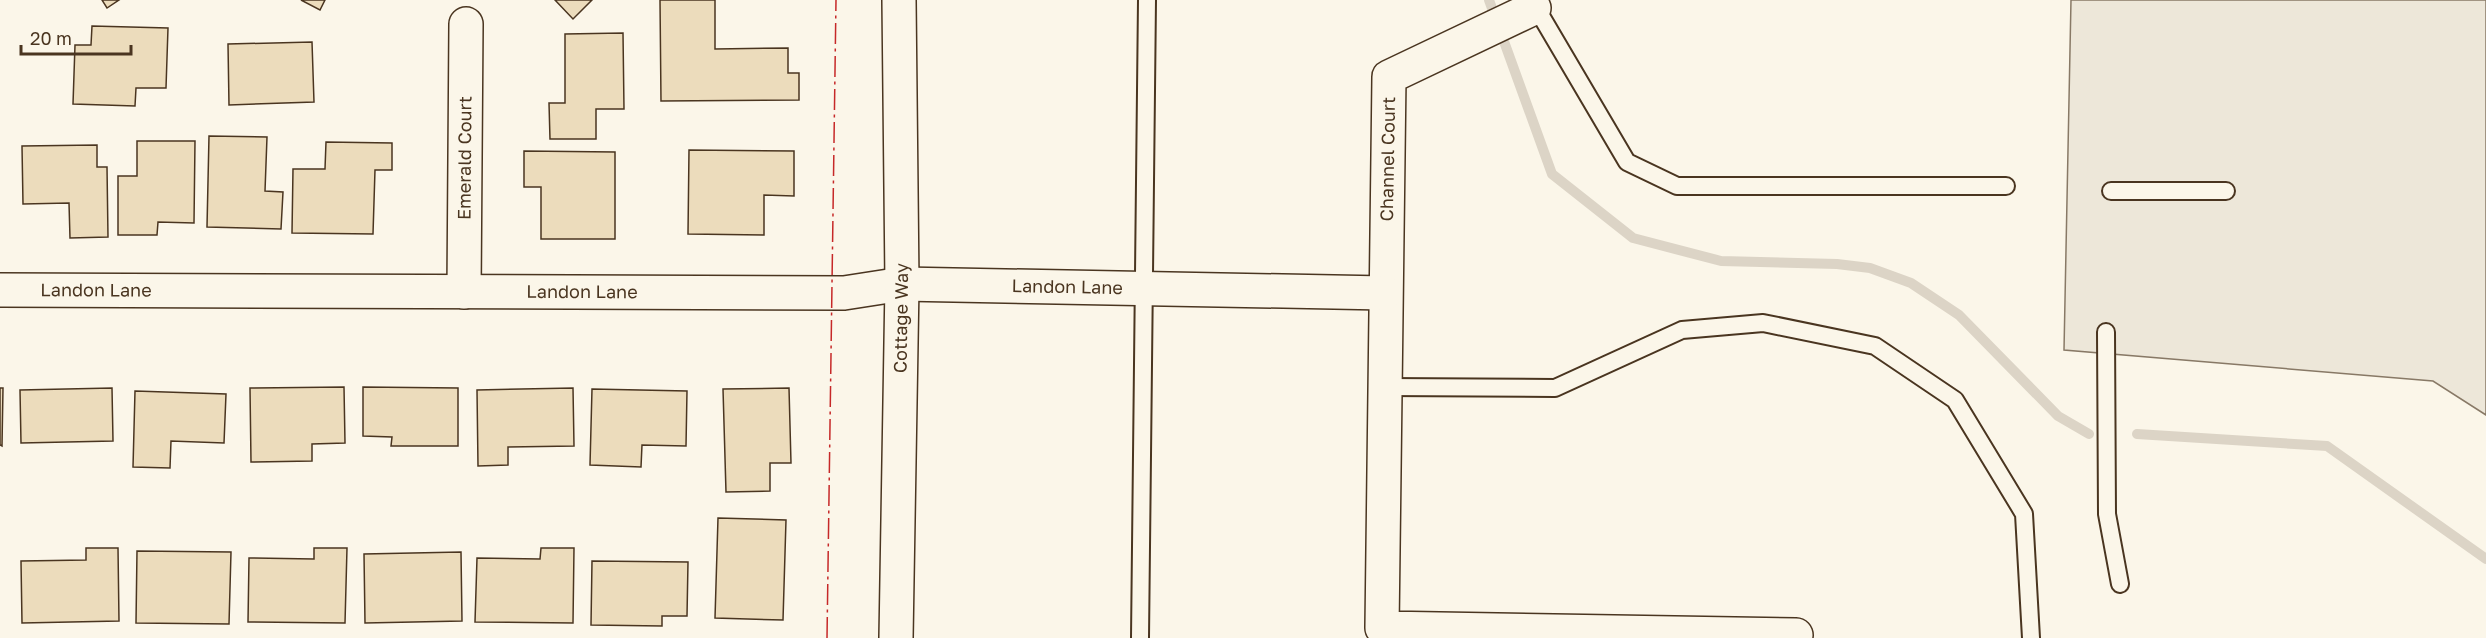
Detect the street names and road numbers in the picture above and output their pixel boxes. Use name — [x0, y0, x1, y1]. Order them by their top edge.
street label: Emerald Court — [453, 96, 475, 220]
street label: Channel Court — [1375, 96, 1399, 222]
street label: Cottage Way — [888, 263, 912, 373]
street label: Landon Lane — [1011, 274, 1123, 298]
street label: Landon Lane — [40, 278, 152, 301]
street label: Landon Lane — [526, 280, 638, 302]

